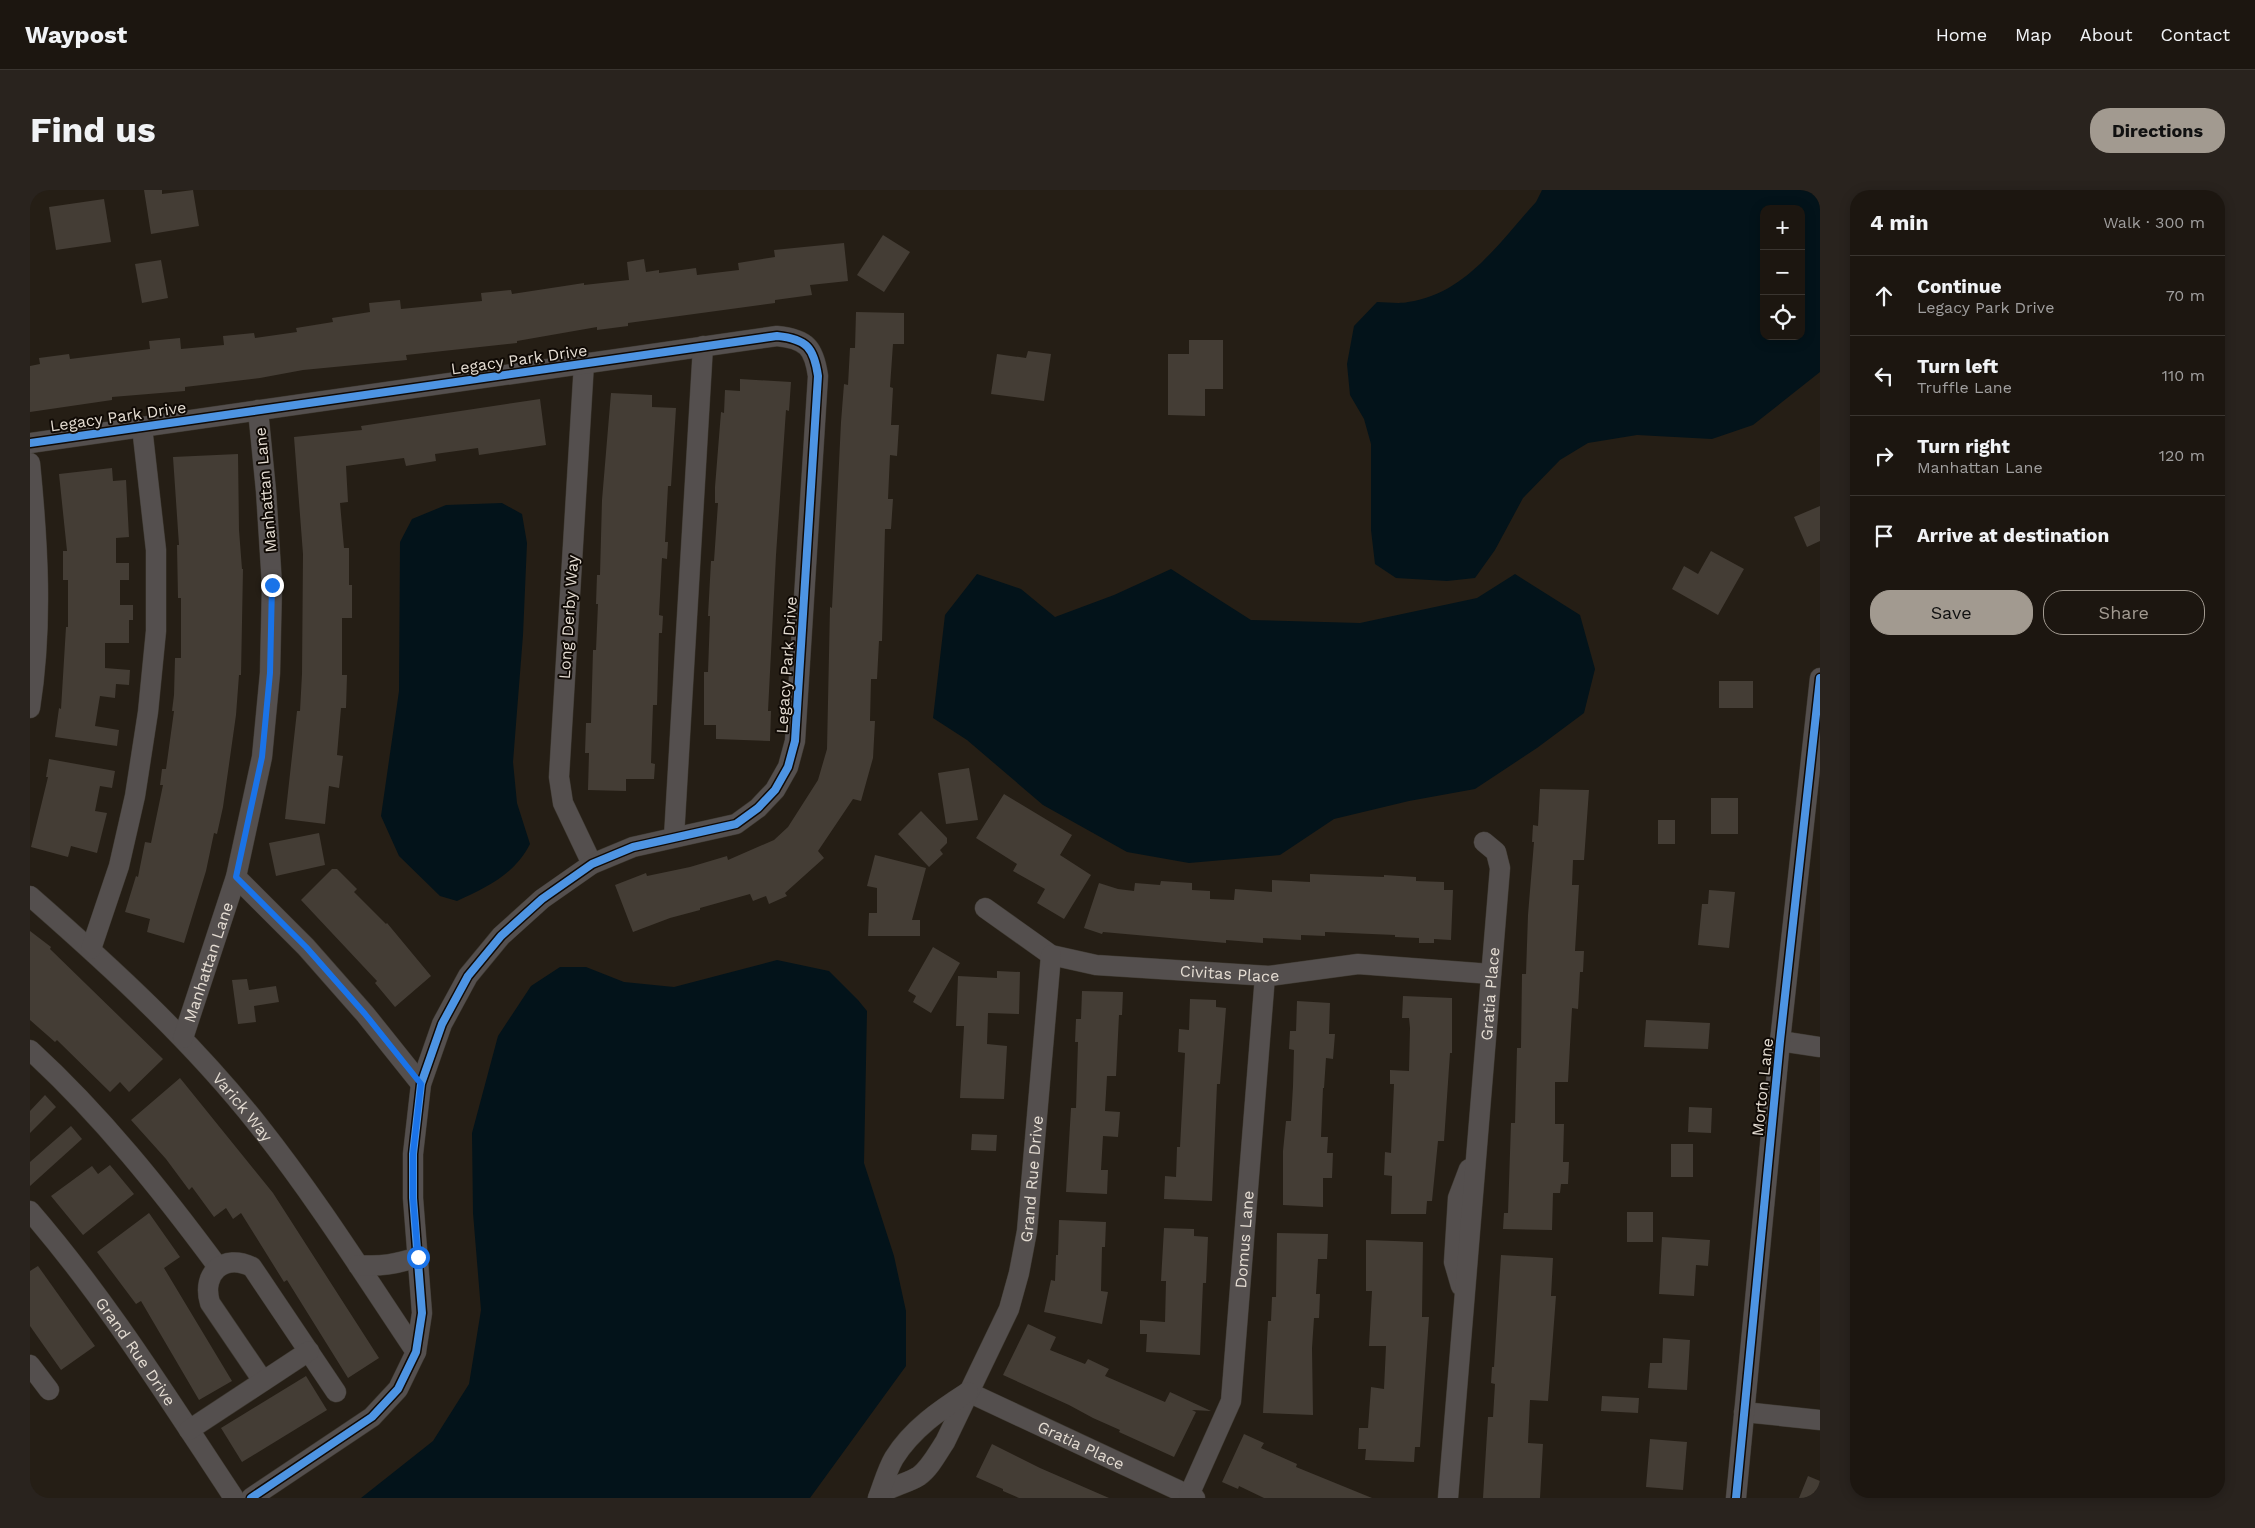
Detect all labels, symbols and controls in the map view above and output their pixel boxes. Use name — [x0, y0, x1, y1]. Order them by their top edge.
text: Waypost — [25, 21, 127, 49]
text: Home — [1936, 24, 1987, 45]
text: Map — [2015, 24, 2052, 45]
text: About — [2080, 24, 2132, 45]
text: Contact — [2160, 24, 2230, 45]
button: Directions — [2090, 108, 2225, 153]
text: Find us — [30, 109, 156, 151]
map controls — [1760, 205, 1805, 340]
button: + — [1760, 205, 1805, 250]
text: 4 min — [1870, 210, 1928, 235]
text: Walk · 300 m — [2103, 213, 2205, 232]
button: − — [1760, 250, 1805, 295]
text: Continue — [1917, 275, 2001, 298]
icon: ahead — [1870, 282, 1898, 310]
text: 70 m — [2166, 286, 2205, 305]
button: locate — [1760, 295, 1805, 340]
text: Legacy Park Drive — [1917, 298, 2054, 317]
street label: Legacy Park Drive — [450, 341, 588, 378]
text: Turn left — [1917, 355, 1998, 378]
icon: left — [1870, 362, 1898, 390]
text: 110 m — [2162, 366, 2205, 385]
text: Truffle Lane — [1917, 378, 2012, 397]
street label: Legacy Park Drive — [49, 398, 187, 435]
street label: Manhattan Lane — [251, 427, 280, 553]
text: Turn right — [1917, 435, 2010, 458]
icon: right — [1870, 442, 1898, 470]
text: 120 m — [2159, 446, 2205, 465]
text: Manhattan Lane — [1917, 458, 2043, 477]
icon: arrive — [1870, 522, 1898, 550]
text: Arrive at destination — [1917, 524, 2109, 547]
street label: Long Derby Way — [555, 554, 582, 680]
route end — [261, 574, 284, 597]
button: Save — [1870, 590, 2033, 635]
button: Share — [2043, 590, 2205, 635]
street label: Legacy Park Drive — [772, 596, 801, 734]
street label: Manhattan Lane — [180, 899, 237, 1025]
street label: Gratia Place — [1477, 946, 1503, 1041]
street label: Civitas Place — [1179, 961, 1281, 986]
street label: Morton Lane — [1748, 1037, 1777, 1137]
street label: Varick Way — [208, 1069, 277, 1146]
street label: Grand Rue Drive — [1016, 1115, 1047, 1244]
street label: Domus Lane — [1231, 1190, 1258, 1289]
route start — [407, 1246, 430, 1269]
street label: Grand Rue Drive — [92, 1294, 179, 1409]
street label: Gratia Place — [1035, 1417, 1128, 1474]

